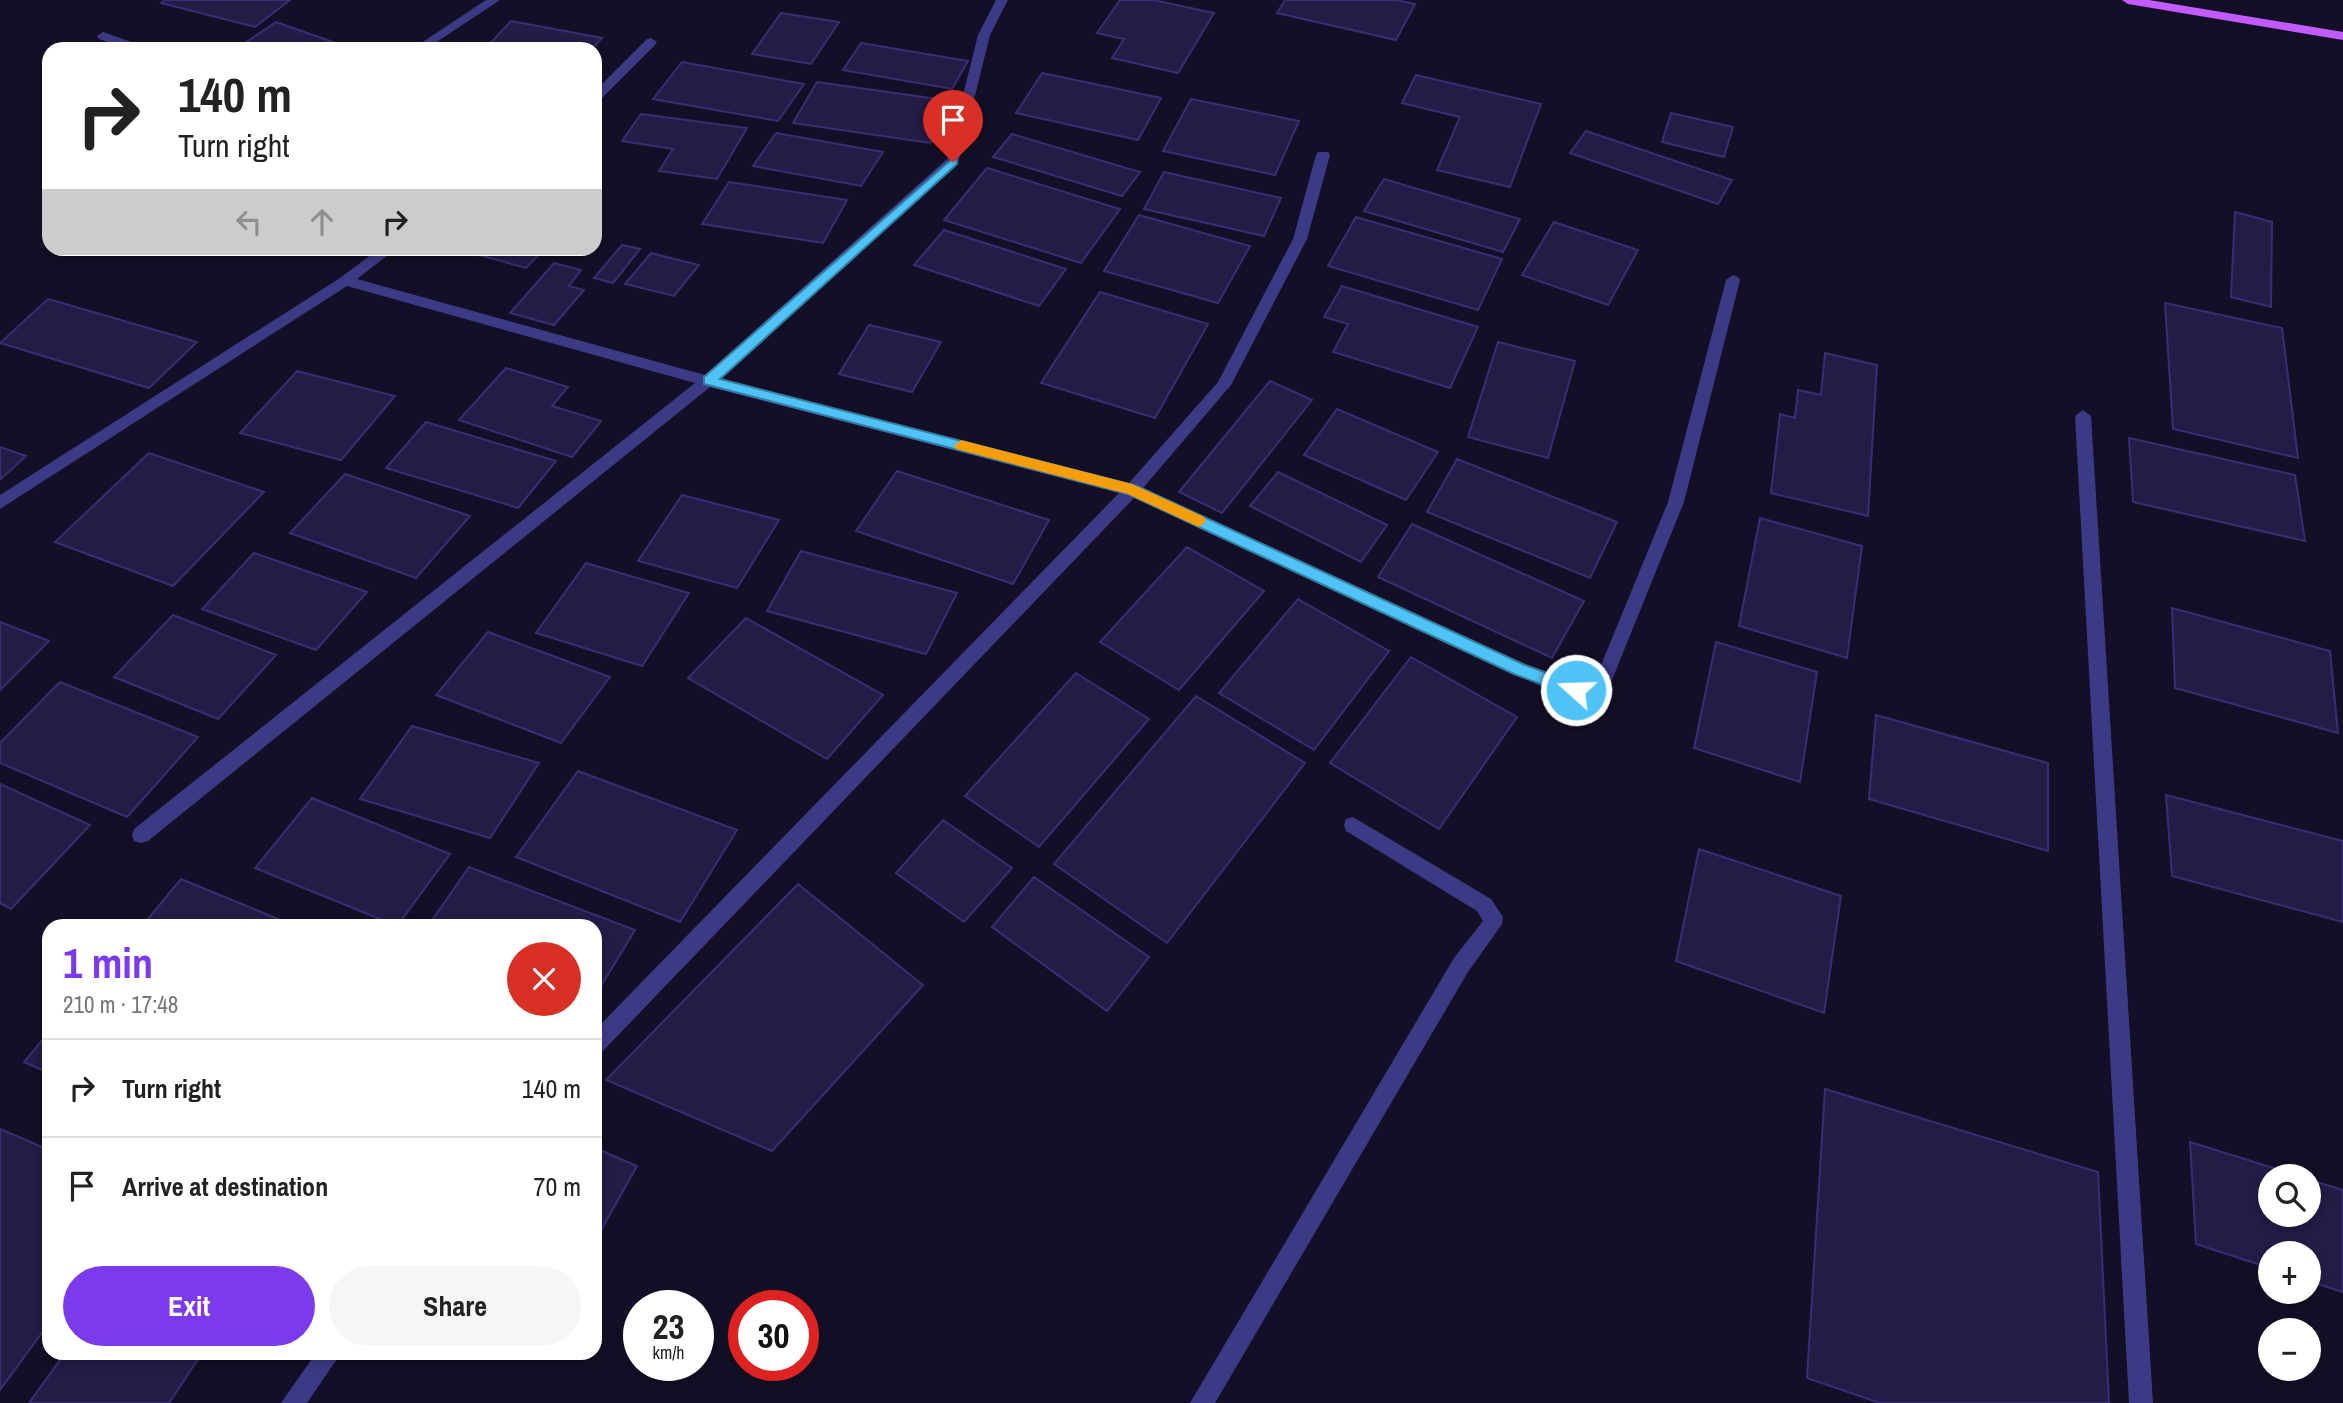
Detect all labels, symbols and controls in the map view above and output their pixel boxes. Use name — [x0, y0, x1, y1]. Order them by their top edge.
text: 140 m — [178, 61, 292, 127]
icon: right — [63, 70, 154, 161]
pin — [923, 90, 983, 162]
icon: arrive — [934, 101, 972, 139]
text: Turn right — [178, 124, 290, 167]
icon: left — [230, 203, 268, 241]
icon: ahead — [303, 203, 341, 241]
icon: right — [376, 203, 414, 241]
position arrow — [1539, 653, 1613, 727]
text: 1 min — [63, 935, 153, 991]
button: close — [507, 942, 581, 1016]
text: 210 m · 17:48 — [63, 989, 178, 1020]
icon: right — [63, 1069, 101, 1107]
text: Turn right — [122, 1071, 221, 1106]
text: 140 m — [522, 1071, 581, 1106]
map controls — [2258, 1164, 2321, 1381]
button: search — [2258, 1164, 2321, 1227]
icon: arrive — [63, 1167, 101, 1205]
text: Arrive at destination — [122, 1169, 328, 1204]
text: 70 m — [534, 1169, 581, 1204]
button: + — [2258, 1241, 2321, 1304]
button: Exit — [63, 1266, 315, 1346]
button: Share — [329, 1266, 581, 1346]
speed limit sign: 30 — [728, 1290, 819, 1381]
text: 23 — [653, 1303, 684, 1350]
button: − — [2258, 1318, 2321, 1381]
text: km/h — [653, 1340, 685, 1365]

